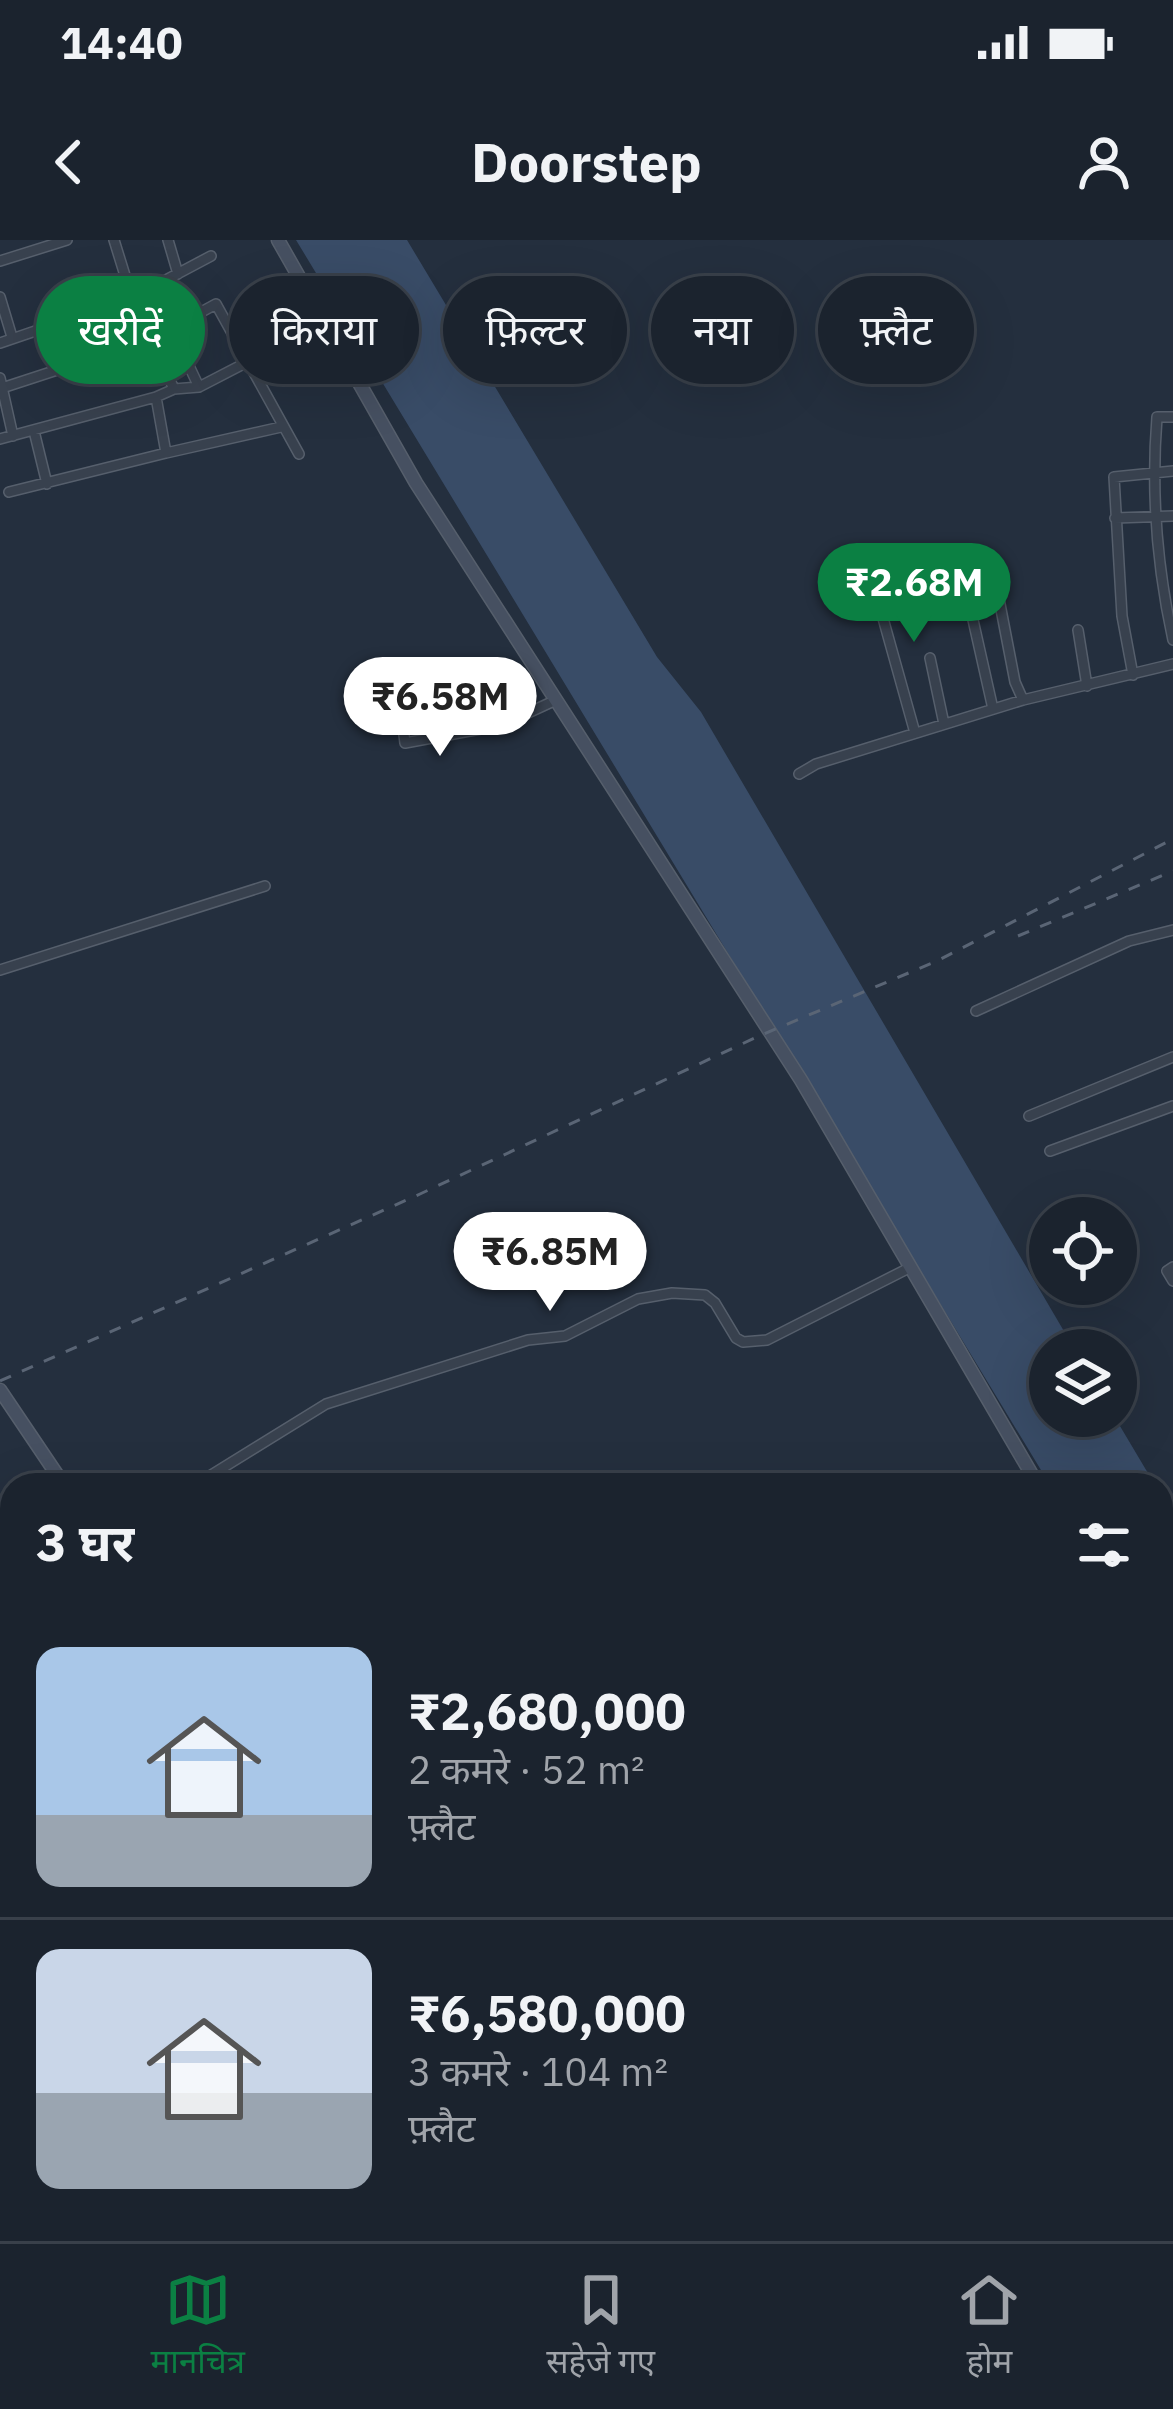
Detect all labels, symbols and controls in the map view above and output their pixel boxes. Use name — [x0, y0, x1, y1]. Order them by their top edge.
text: 14:40 — [60, 13, 183, 71]
text: Doorstep — [471, 127, 702, 197]
icon: back — [36, 129, 102, 195]
icon: person — [1071, 129, 1137, 195]
chip: खरीदें — [36, 276, 205, 384]
chip: किराया — [229, 276, 419, 384]
chip: फ़िल्टर — [443, 276, 627, 384]
chip: नया — [651, 276, 794, 384]
chip: फ़्लैट — [818, 276, 974, 384]
pin: ₹2.68M — [816, 543, 1012, 645]
text: ₹2.68M — [845, 556, 983, 607]
pin: ₹6.58M — [342, 657, 538, 759]
text: ₹6.58M — [371, 670, 509, 721]
map controls — [1029, 1197, 1137, 1437]
button: locate — [1029, 1197, 1137, 1305]
pin: ₹6.85M — [452, 1212, 648, 1314]
text: ₹6.85M — [481, 1225, 619, 1276]
button: layers — [1029, 1329, 1137, 1437]
text: 3 घर — [36, 1509, 134, 1575]
icon: filters — [1071, 1512, 1137, 1578]
text: ₹2,680,000 — [408, 1678, 686, 1744]
icon: home — [132, 1695, 276, 1839]
text: 2 कमरे · 52 m² — [408, 1744, 645, 1795]
text: फ़्लैट — [408, 1800, 475, 1851]
text: ₹6,580,000 — [408, 1980, 686, 2046]
icon: home — [132, 1997, 276, 2141]
text: 3 कमरे · 104 m² — [408, 2046, 668, 2097]
text: फ़्लैट — [408, 2102, 475, 2153]
tab: मानचित्र — [151, 2267, 245, 2386]
tab: सहेजे गए — [546, 2267, 655, 2386]
tab: होम — [956, 2267, 1022, 2386]

